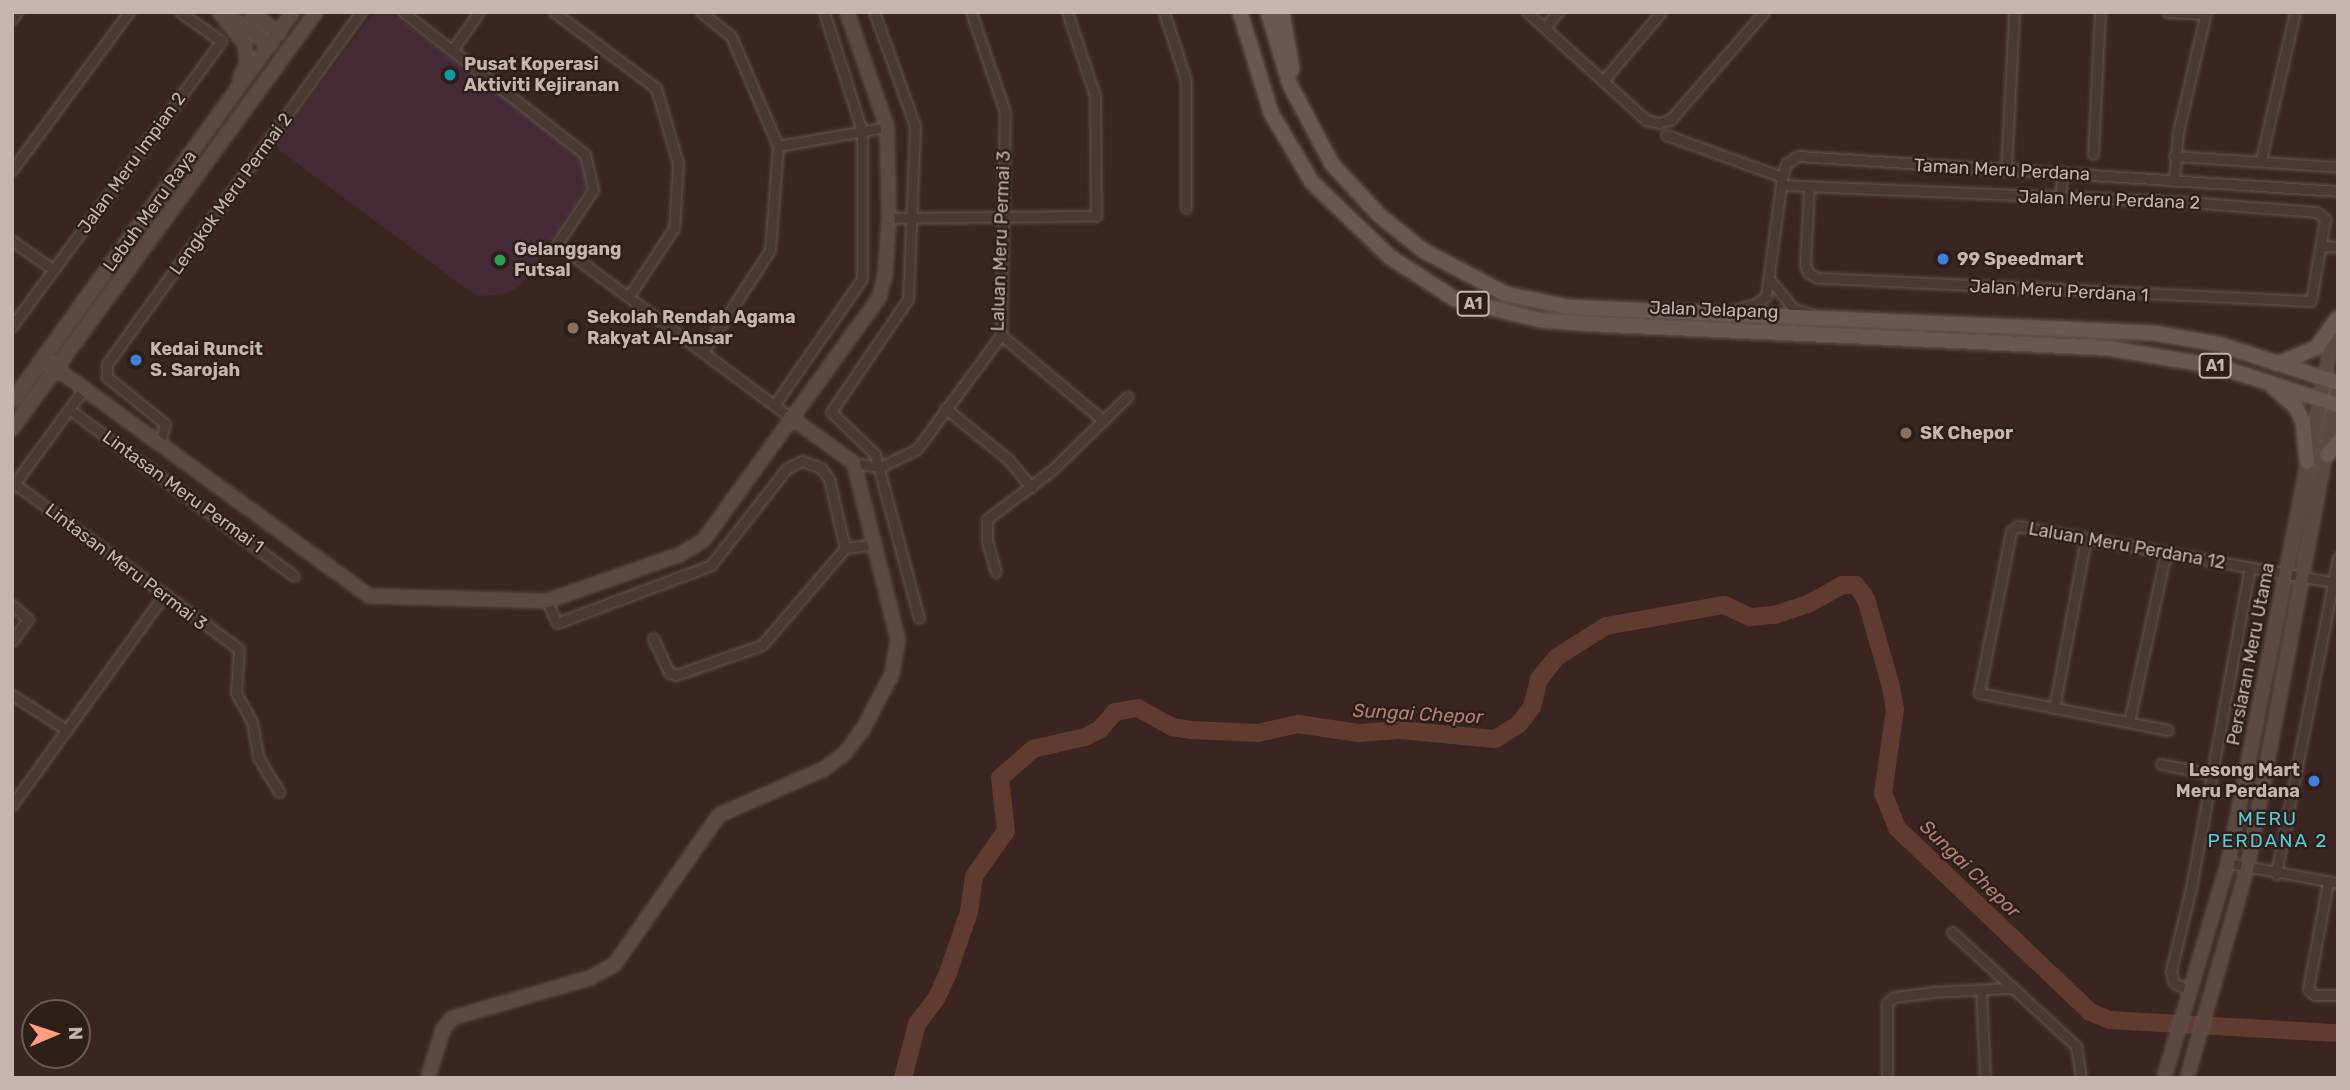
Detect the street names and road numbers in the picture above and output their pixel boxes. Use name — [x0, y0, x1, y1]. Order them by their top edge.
street label: Jalan Meru Impian 2 — [74, 88, 190, 238]
street label: Lengkok Meru Permai 2 — [165, 109, 297, 279]
street label: Lebuh Meru Raya — [99, 146, 201, 276]
street label: Laluan Meru Permai 3 — [987, 150, 1015, 332]
street label: Taman Meru Perdana — [1914, 155, 2090, 185]
street label: Jalan Meru Perdana 2 — [2018, 186, 2200, 214]
street label: Jalan Meru Perdana 1 — [1969, 276, 2149, 306]
road number: A1 — [1456, 292, 1490, 316]
street label: Jalan Jelapang — [1649, 297, 1779, 323]
road number: A1 — [2198, 354, 2232, 378]
street label: Lintasan Meru Permai 1 — [98, 426, 268, 558]
street label: Lintasan Meru Permai 3 — [41, 499, 211, 635]
street label: Laluan Meru Perdana 12 — [2027, 518, 2227, 574]
street label: Persiaran Meru Utama — [2223, 561, 2279, 747]

